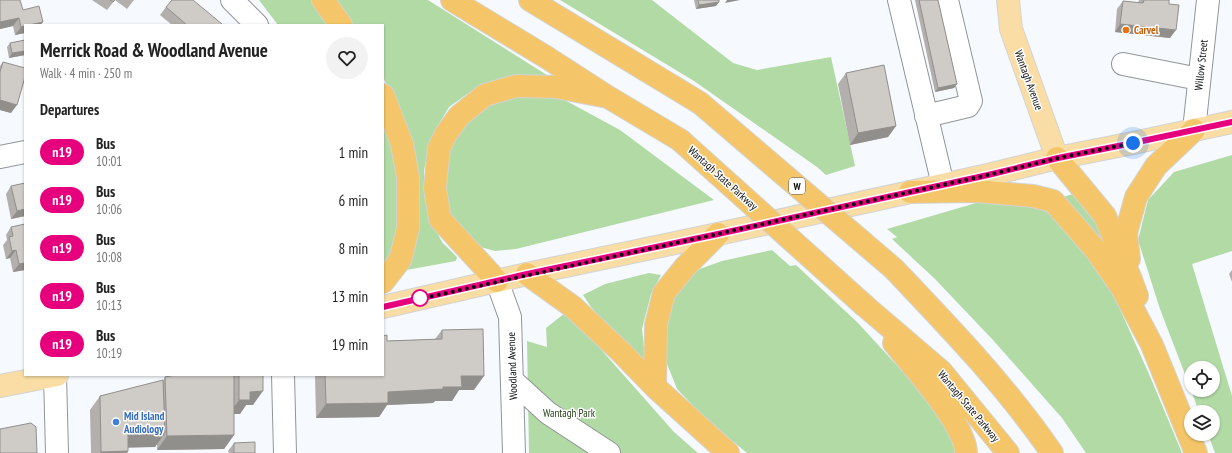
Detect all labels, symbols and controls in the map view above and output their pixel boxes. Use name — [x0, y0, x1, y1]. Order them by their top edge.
place label: Carvel — [1134, 23, 1159, 37]
marker: Carvel — [1121, 25, 1131, 35]
button: heart — [326, 37, 368, 79]
text: Merrick Road & Woodland Avenue — [40, 38, 268, 62]
street label: Willow Street — [1191, 39, 1211, 91]
street label: Wantagh Avenue — [1012, 48, 1047, 112]
text: Walk · 4 min · 250 m — [40, 65, 132, 82]
text: Departures — [40, 100, 99, 119]
your location — [1123, 133, 1143, 153]
text: Bus — [96, 134, 115, 153]
text: n19 — [52, 143, 72, 161]
text: 1 min — [338, 143, 368, 162]
street label: Wantagh State Parkway — [685, 143, 761, 214]
text: 10:01 — [96, 153, 122, 170]
road number: W — [789, 178, 805, 194]
text: Bus — [96, 182, 115, 201]
text: n19 — [52, 191, 72, 209]
text: 6 min — [338, 191, 368, 210]
text: 10:06 — [96, 201, 122, 218]
text: Bus — [96, 230, 115, 249]
text: n19 — [52, 239, 72, 257]
text: 8 min — [338, 239, 368, 258]
text: 10:08 — [96, 249, 122, 266]
text: Bus — [96, 278, 115, 297]
text: n19 — [52, 287, 72, 305]
text: 13 min — [332, 287, 368, 306]
unlabelled marker — [411, 289, 429, 307]
text: 10:13 — [96, 297, 122, 314]
text: Bus — [96, 326, 115, 345]
street label: Woodland Avenue — [504, 331, 520, 400]
text: n19 — [52, 335, 72, 353]
text: 19 min — [332, 335, 368, 354]
text: 10:19 — [96, 345, 122, 362]
map controls — [1184, 361, 1220, 441]
button: locate — [1184, 361, 1220, 397]
street label: Wantagh State Parkway — [935, 367, 1003, 445]
button: layers — [1184, 405, 1220, 441]
park label: Wantagh Park — [543, 406, 596, 420]
place label: Mid Island Audiology — [123, 409, 165, 436]
marker: Mid Island Audiology — [111, 417, 121, 427]

